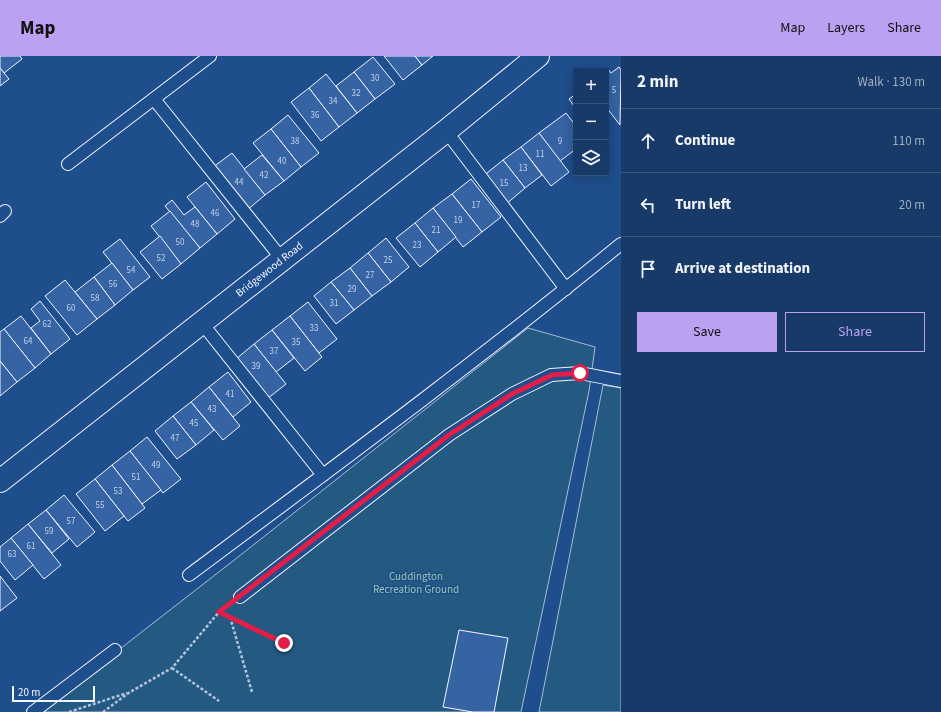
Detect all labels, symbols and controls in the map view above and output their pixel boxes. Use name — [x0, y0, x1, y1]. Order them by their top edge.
text: Map — [20, 15, 55, 42]
text: Map — [780, 18, 805, 38]
text: Layers — [827, 18, 865, 38]
text: Share — [887, 18, 921, 38]
map controls — [573, 68, 609, 176]
button: + — [573, 68, 609, 104]
text: 2 min — [637, 70, 678, 94]
house number: 30 — [371, 72, 380, 85]
text: Walk · 130 m — [857, 73, 925, 91]
house number: 5 — [612, 84, 617, 97]
house number: 32 — [352, 87, 361, 100]
house number: 34 — [329, 95, 338, 108]
button: − — [573, 104, 609, 140]
house number: 36 — [311, 109, 320, 122]
icon: ahead — [637, 130, 659, 152]
text: Continue — [675, 130, 735, 151]
text: 110 m — [892, 132, 925, 150]
house number: 38 — [291, 135, 300, 148]
house number: 9 — [558, 135, 563, 148]
button: layers — [573, 140, 609, 176]
house number: 11 — [536, 148, 544, 161]
house number: 40 — [278, 155, 287, 168]
house number: 13 — [519, 162, 528, 175]
house number: 42 — [260, 169, 269, 182]
house number: 44 — [235, 176, 244, 189]
house number: 15 — [500, 177, 509, 190]
icon: left — [637, 194, 659, 216]
text: Turn left — [675, 194, 731, 215]
text: 20 m — [899, 196, 925, 214]
house number: 17 — [472, 199, 481, 212]
house number: 46 — [211, 207, 220, 220]
house number: 19 — [454, 214, 463, 227]
house number: 48 — [191, 218, 200, 231]
house number: 21 — [432, 224, 440, 237]
house number: 50 — [176, 236, 185, 249]
street label: Bridgewood Road — [232, 238, 306, 300]
house number: 23 — [413, 239, 422, 252]
house number: 52 — [157, 252, 166, 265]
house number: 25 — [384, 254, 393, 267]
icon: arrive — [637, 258, 659, 280]
text: Arrive at destination — [675, 258, 810, 279]
house number: 54 — [127, 264, 136, 277]
house number: 27 — [366, 269, 375, 282]
house number: 56 — [109, 278, 118, 291]
house number: 29 — [348, 283, 357, 296]
house number: 58 — [91, 292, 100, 305]
house number: 31 — [330, 297, 338, 310]
house number: 60 — [67, 302, 76, 315]
button: Save — [637, 312, 777, 352]
button: Share — [785, 312, 925, 352]
house number: 62 — [43, 318, 52, 331]
house number: 33 — [310, 322, 319, 335]
house number: 64 — [24, 335, 33, 348]
house number: 35 — [292, 336, 301, 349]
house number: 37 — [270, 345, 279, 358]
house number: 39 — [252, 360, 261, 373]
route start — [571, 364, 589, 382]
house number: 41 — [226, 388, 234, 401]
house number: 43 — [208, 403, 217, 416]
house number: 45 — [190, 417, 199, 430]
house number: 47 — [171, 432, 180, 445]
house number: 49 — [152, 459, 161, 472]
house number: 51 — [132, 471, 140, 484]
house number: 53 — [114, 485, 123, 498]
house number: 55 — [96, 499, 105, 512]
house number: 57 — [67, 515, 76, 528]
house number: 59 — [45, 525, 54, 538]
house number: 61 — [27, 540, 35, 553]
house number: 63 — [8, 548, 17, 561]
park label: Cuddington Recreation Ground — [373, 569, 459, 597]
route end — [275, 634, 293, 652]
scale bar — [12, 684, 95, 703]
text: 20 m — [18, 685, 40, 700]

